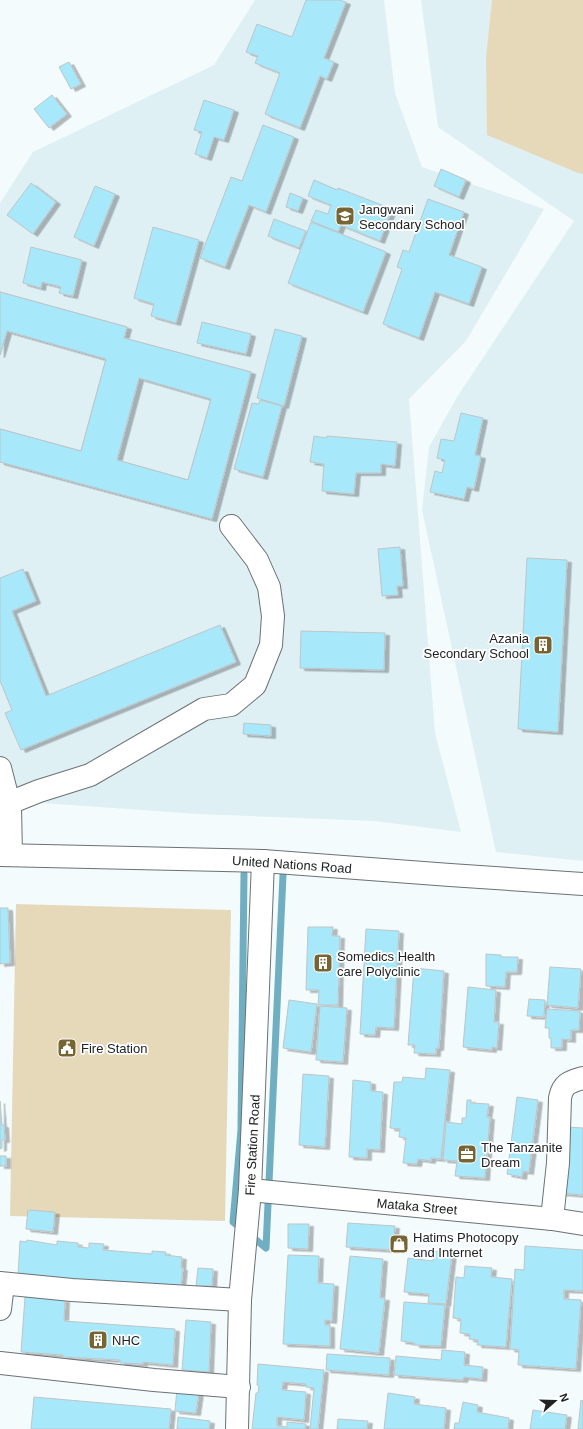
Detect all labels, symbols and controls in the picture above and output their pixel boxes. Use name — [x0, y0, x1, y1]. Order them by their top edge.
place label: Jangwani Secondary School — [359, 202, 465, 232]
school or university icon: Jangwani Secondary School — [334, 205, 356, 227]
place label: Azania Secondary School — [423, 631, 530, 661]
building icon: Azania Secondary School — [532, 634, 554, 656]
street label: United Nations Road — [232, 853, 352, 876]
place label: Somedics Health care Polyclinic — [337, 949, 435, 979]
building icon: Somedics Health care Polyclinic — [312, 952, 334, 974]
public building icon: Fire Station — [56, 1037, 78, 1059]
place label: Fire Station — [81, 1041, 147, 1056]
street label: Fire Station Road — [242, 1094, 263, 1196]
place label: The Tanzanite Dream — [481, 1140, 562, 1170]
office icon: The Tanzanite Dream — [456, 1143, 478, 1165]
street label: Mataka Street — [376, 1195, 458, 1218]
place label: Hatims Photocopy and Internet — [413, 1230, 519, 1260]
shop icon: Hatims Photocopy and Internet — [388, 1233, 410, 1255]
building icon: NHC — [87, 1329, 109, 1351]
place label: NHC — [112, 1333, 140, 1348]
north arrow — [535, 1381, 575, 1421]
text: N — [557, 1392, 571, 1403]

